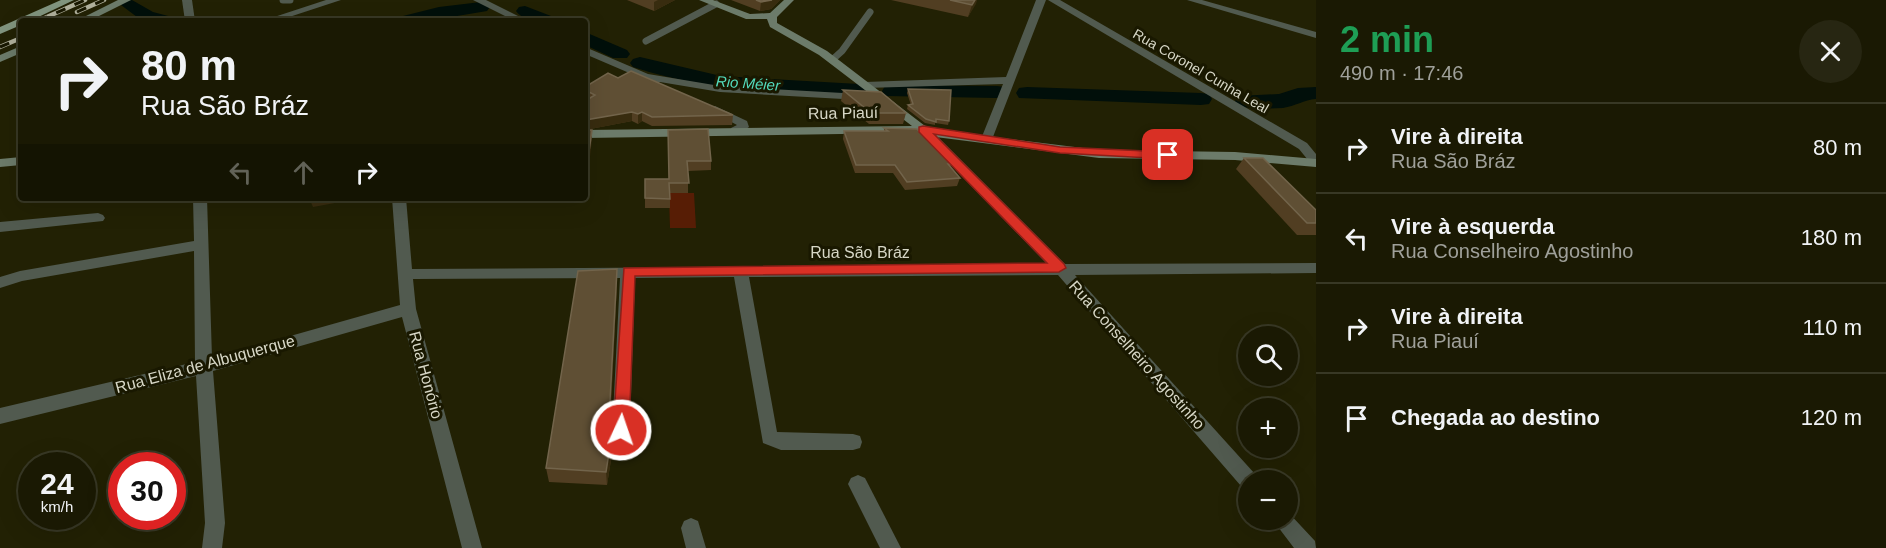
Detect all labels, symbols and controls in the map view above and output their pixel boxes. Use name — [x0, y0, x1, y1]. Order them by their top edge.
text: 2 min — [1340, 19, 1434, 60]
button: close — [1799, 20, 1862, 83]
street label: Rua Coronel Cunha Leal — [1130, 26, 1272, 116]
icon: right — [42, 42, 120, 120]
text: 80 m — [141, 42, 237, 89]
text: 490 m · 17:46 — [1340, 62, 1463, 84]
water label: Rio Méier — [715, 72, 782, 94]
text: Rua São Bráz — [141, 91, 309, 121]
street label: Rua Piauí — [808, 104, 879, 122]
text: Vire à direita — [1391, 124, 1523, 149]
pin — [1142, 129, 1193, 180]
icon: right — [1340, 132, 1373, 165]
text: 80 m — [1813, 135, 1862, 160]
icon: arrive — [1151, 138, 1184, 171]
text: Rua São Bráz — [1391, 150, 1516, 172]
icon: left — [224, 156, 257, 189]
icon: ahead — [287, 156, 320, 189]
icon: right — [350, 156, 383, 189]
text: Vire à esquerda — [1391, 214, 1554, 239]
icon: left — [1340, 222, 1373, 255]
text: 180 m — [1801, 225, 1862, 250]
text: Rua Conselheiro Agostinho — [1391, 240, 1633, 262]
street label: Rua São Bráz — [810, 244, 910, 261]
street label: Rua Conselheiro Agostinho — [1066, 277, 1208, 433]
text: Vire à direita — [1391, 304, 1523, 329]
icon: right — [1340, 312, 1373, 345]
text: 110 m — [1802, 315, 1862, 340]
map controls — [1238, 326, 1298, 530]
button: search — [1238, 326, 1298, 386]
street label: Rua Honório — [406, 329, 446, 421]
text: Rua Piauí — [1391, 330, 1479, 352]
street label: Rua Eliza de Albuquerque — [113, 332, 297, 396]
position arrow — [589, 398, 653, 462]
button: + — [1238, 398, 1298, 458]
icon: arrive — [1340, 402, 1373, 435]
text: Chegada ao destino — [1391, 405, 1600, 430]
text: 120 m — [1801, 405, 1862, 430]
speed limit sign: 30 — [108, 452, 186, 530]
text: 24 — [40, 467, 74, 500]
button: − — [1238, 470, 1298, 530]
text: km/h — [41, 498, 73, 515]

